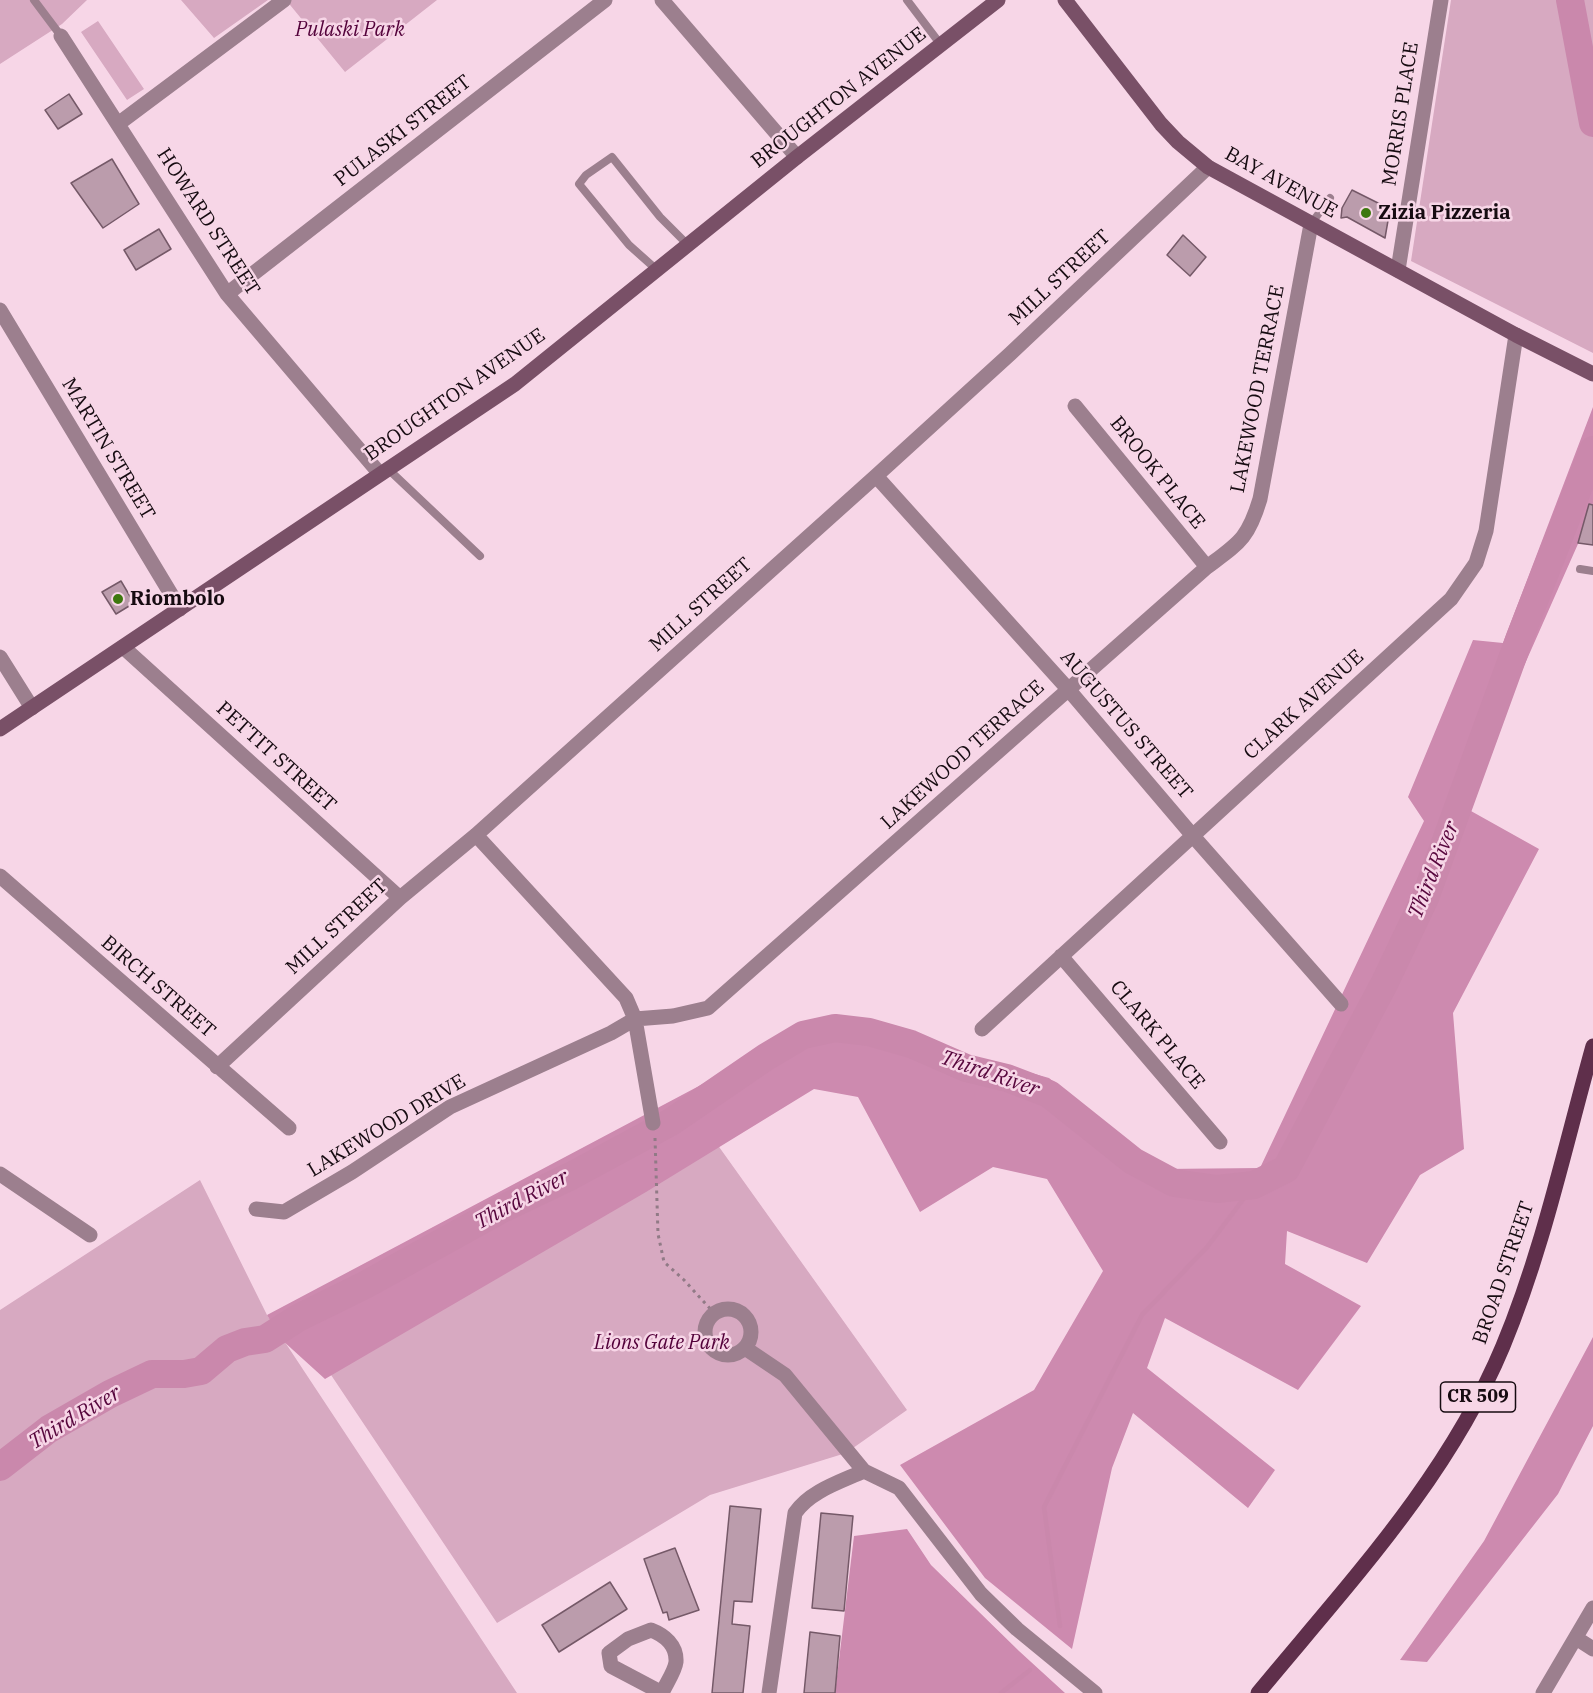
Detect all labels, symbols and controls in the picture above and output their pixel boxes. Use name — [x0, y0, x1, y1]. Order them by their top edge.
park label: Pulaski Park — [295, 18, 405, 42]
street label: BROUGHTON AVENUE — [747, 22, 931, 174]
street label: MORRIS PLACE — [1378, 40, 1424, 188]
street label: PULASKI STREET — [330, 70, 476, 192]
street label: BAY AVENUE — [1221, 142, 1341, 224]
street label: HOWARD STREET — [151, 144, 265, 300]
place label: Zizia Pizzeria — [1378, 201, 1511, 225]
marker: Zizia Pizzeria — [1359, 206, 1373, 220]
street label: MILL STREET — [1004, 225, 1116, 331]
street label: LAKEWOOD TERRACE — [1226, 283, 1290, 495]
street label: BROUGHTON AVENUE — [360, 323, 550, 467]
street label: MARTIN STREET — [56, 374, 160, 524]
street label: BROOK PLACE — [1104, 412, 1210, 534]
street label: MILL STREET — [645, 553, 757, 657]
place label: Riombolo — [130, 587, 225, 611]
marker: Riombolo — [111, 592, 125, 606]
street label: CLARK AVENUE — [1239, 645, 1369, 765]
street label: AUGUSTUS STREET — [1055, 646, 1197, 804]
street label: LAKEWOOD TERRACE — [876, 675, 1050, 835]
street label: PETTIT STREET — [211, 697, 341, 817]
water label: Third River — [1403, 818, 1465, 922]
street label: MILL STREET — [281, 874, 393, 980]
street label: BIRCH STREET — [96, 931, 220, 1043]
street label: CLARK PLACE — [1105, 976, 1209, 1094]
water label: Third River — [937, 1045, 1043, 1103]
street label: LAKEWOOD DRIVE — [304, 1069, 470, 1183]
water label: Third River — [471, 1165, 573, 1235]
street label: BROAD STREET — [1468, 1198, 1540, 1348]
park label: Lions Gate Park — [594, 1331, 730, 1355]
water label: Third River — [25, 1381, 125, 1455]
road number: CR 509 — [1440, 1382, 1516, 1412]

